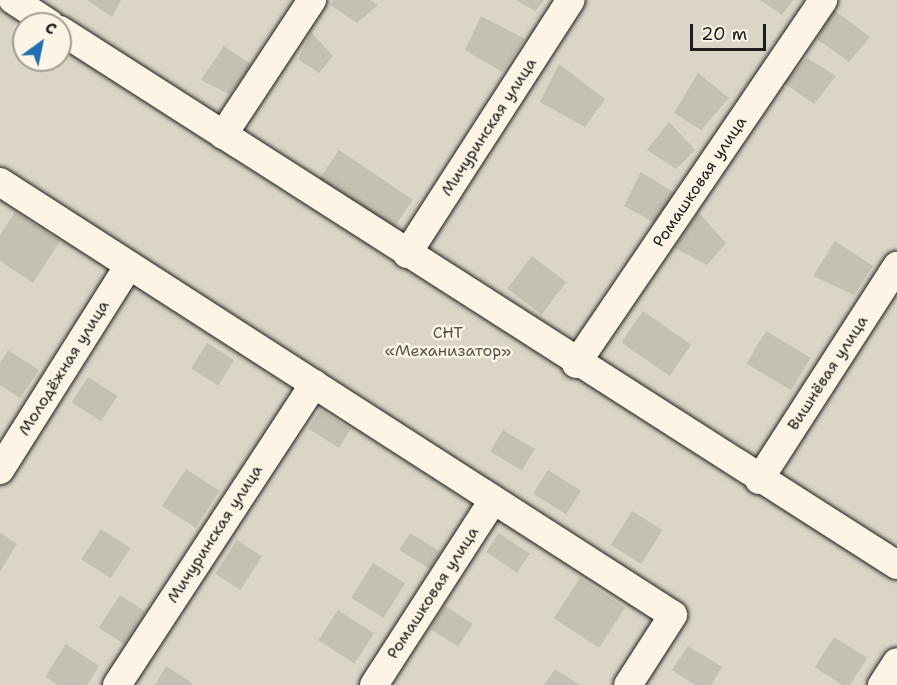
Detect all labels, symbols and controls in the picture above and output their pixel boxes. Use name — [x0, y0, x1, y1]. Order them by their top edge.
north arrow — [12, 12, 72, 72]
scale bar — [693, 12, 770, 50]
text: С — [41, 17, 61, 40]
text: 20 m — [701, 22, 747, 46]
street label: Мичуринская улица — [437, 54, 541, 200]
street label: Ромашковая улица — [649, 113, 751, 251]
street label: Молодёжная улица — [15, 297, 113, 439]
street label: Вишнёвая улица — [784, 312, 872, 434]
park label: СНТ «Механизатор» — [385, 323, 511, 361]
street label: Мичуринская улица — [163, 461, 267, 607]
street label: Ромашковая улица — [383, 523, 483, 663]

